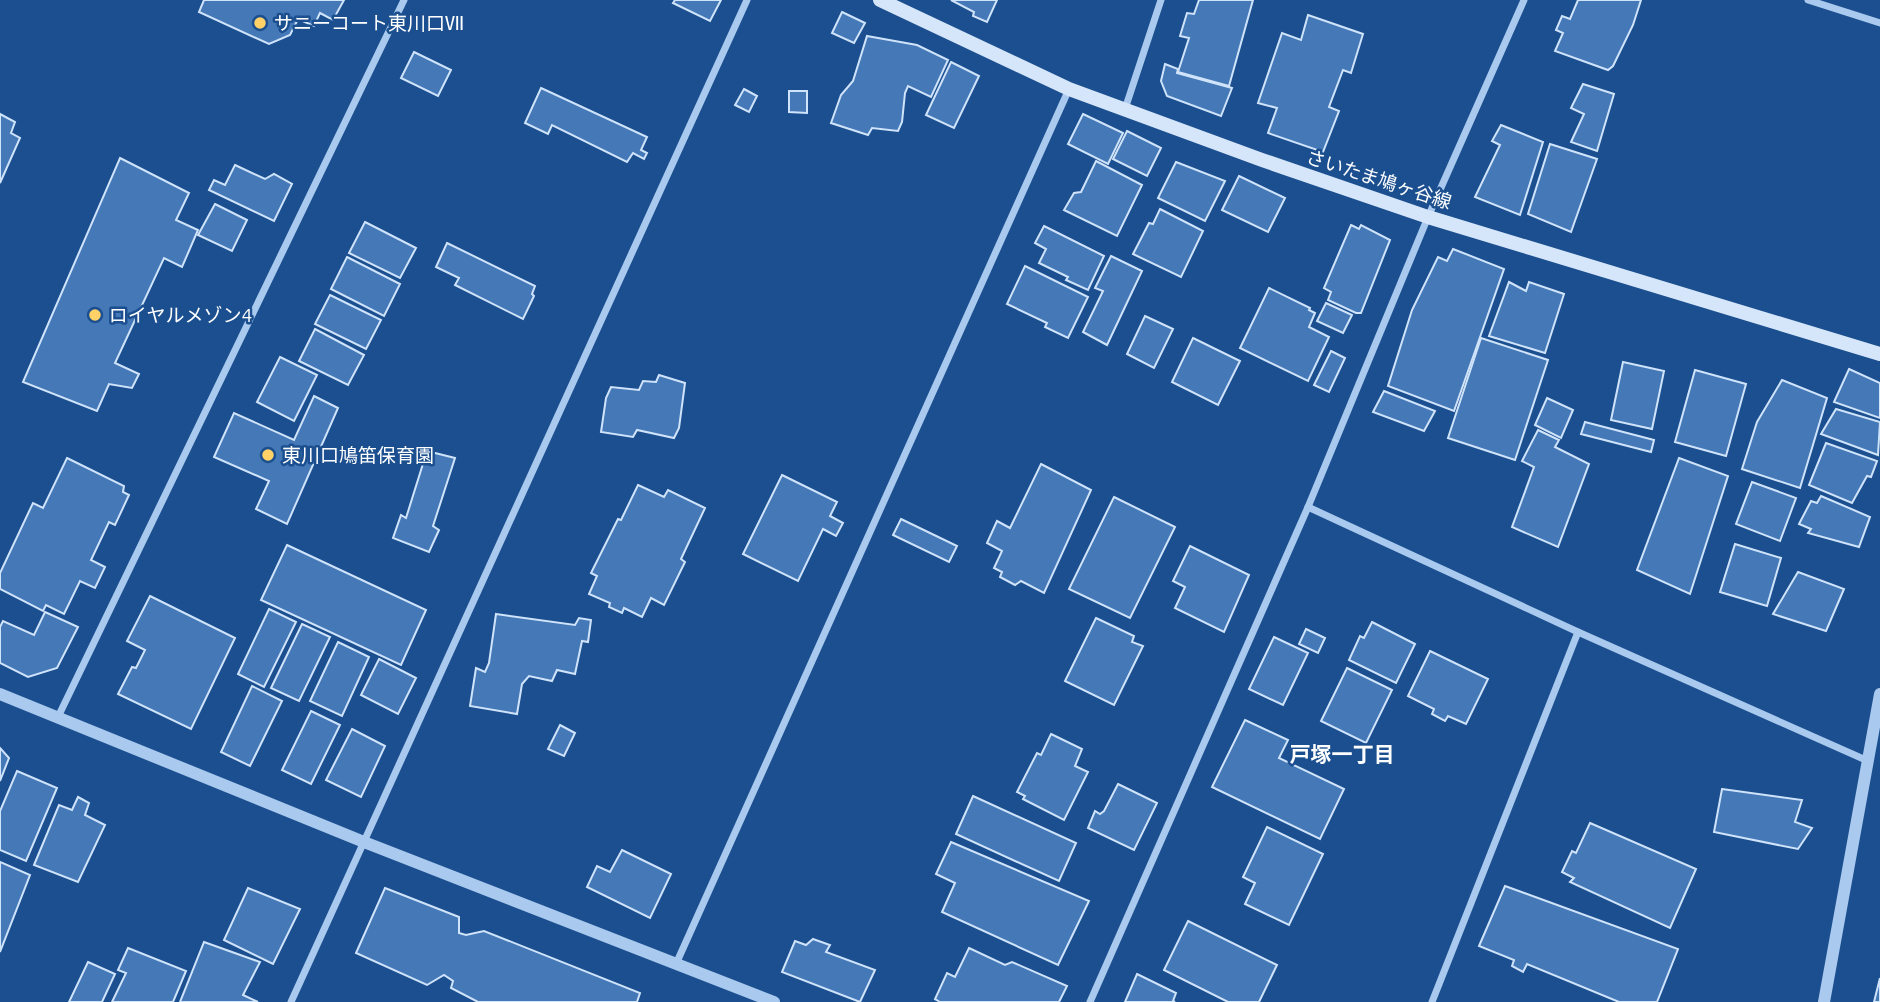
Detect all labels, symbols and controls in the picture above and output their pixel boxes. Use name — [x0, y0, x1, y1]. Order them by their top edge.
place label: サニーコート東川口Ⅶ — [274, 12, 464, 34]
marker: サニーコート東川口Ⅶ — [252, 15, 268, 31]
street label: さいたま鳩ヶ谷線 — [1304, 145, 1454, 213]
place label: ロイヤルメゾン4 — [109, 304, 252, 326]
marker: ロイヤルメゾン4 — [87, 307, 103, 323]
place label: 東川口鳩笛保育園 — [282, 444, 434, 466]
marker: 東川口鳩笛保育園 — [260, 447, 276, 463]
district label: 戸塚一丁目 — [1290, 742, 1395, 766]

